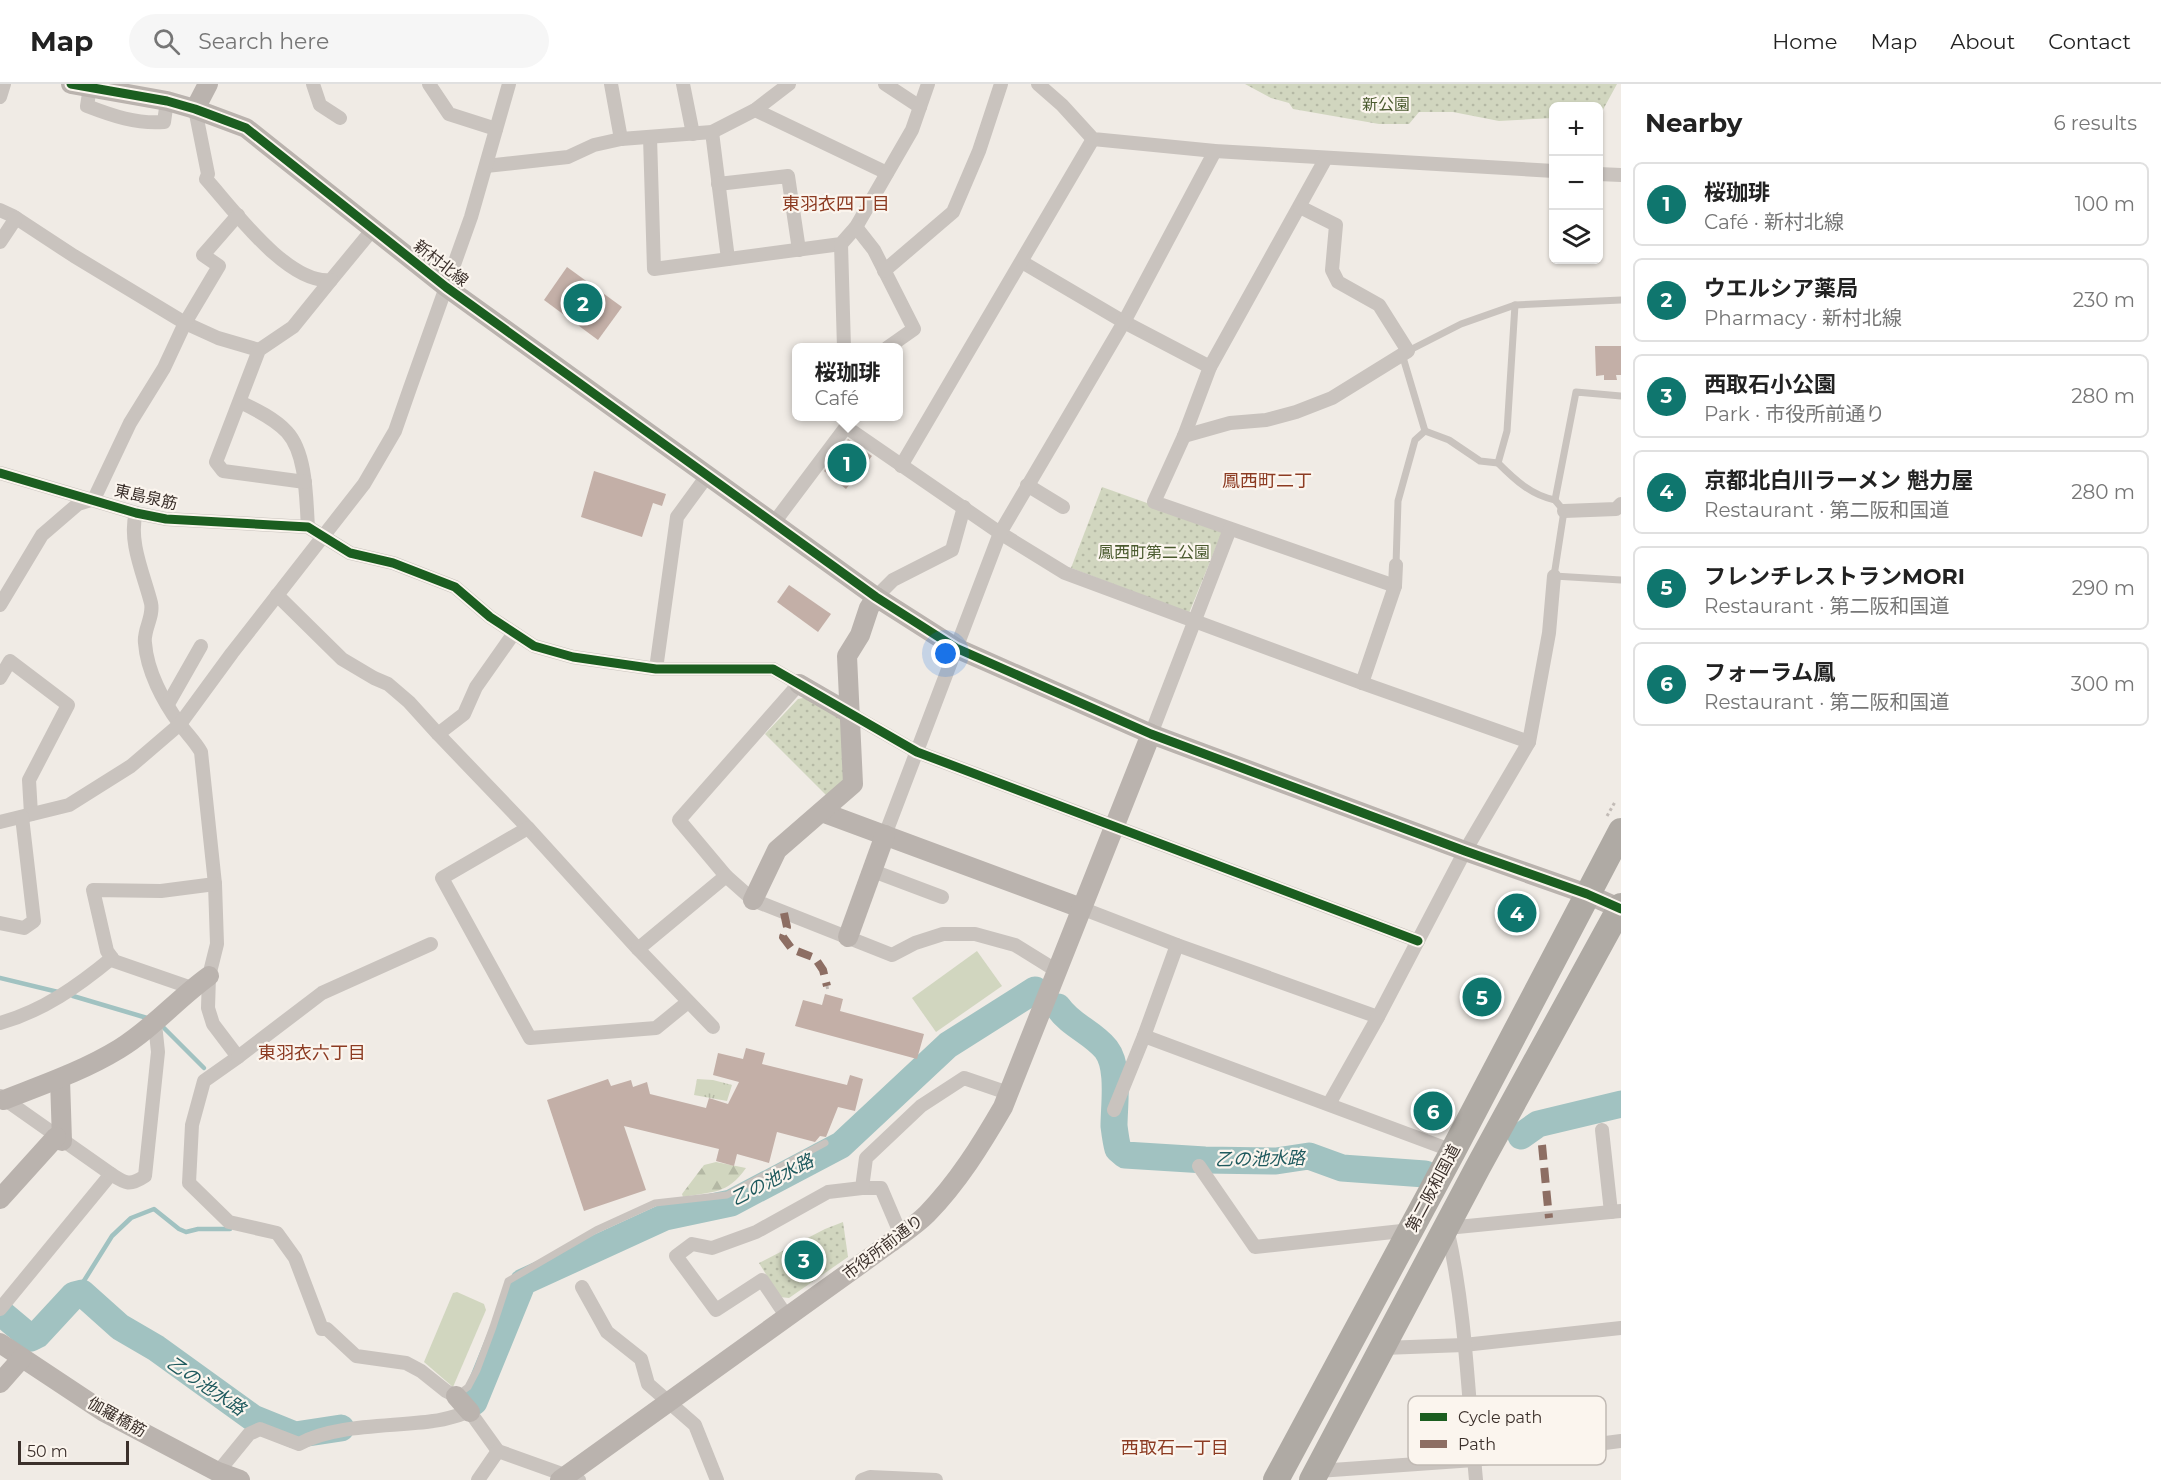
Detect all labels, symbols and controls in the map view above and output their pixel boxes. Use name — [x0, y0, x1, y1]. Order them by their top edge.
search box — [129, 14, 549, 68]
text: Map — [30, 24, 93, 58]
icon: search — [150, 25, 183, 58]
text: Search here — [198, 28, 329, 55]
text: Home — [1772, 29, 1837, 54]
text: Map — [1870, 29, 1917, 54]
text: About — [1950, 29, 2015, 54]
text: Contact — [2048, 29, 2131, 54]
park label: 新公園 — [1362, 95, 1410, 114]
map controls — [1549, 102, 1603, 264]
button: + — [1549, 102, 1603, 156]
text: Nearby — [1645, 107, 1742, 139]
text: 6 results — [2053, 111, 2137, 135]
button: − — [1549, 156, 1603, 210]
text: 桜珈琲 — [1704, 179, 1770, 206]
text: 1 — [1663, 192, 1670, 216]
text: 100 m — [2075, 192, 2135, 216]
district label: 東羽衣四丁目 — [782, 193, 890, 215]
button: layers — [1549, 210, 1603, 264]
text: Café · 新村北線 — [1704, 210, 1844, 234]
street label: 新村北線 — [410, 236, 472, 290]
text: ウエルシア薬局 — [1704, 275, 1858, 302]
pin: 2 — [564, 280, 602, 326]
text: 2 — [1661, 288, 1672, 312]
text: 230 m — [2073, 288, 2135, 312]
text: Pharmacy · 新村北線 — [1704, 306, 1902, 330]
popup — [792, 343, 903, 421]
text: 桜珈琲 — [814, 359, 881, 386]
text: 西取石小公園 — [1704, 371, 1836, 398]
text: 3 — [1661, 384, 1672, 408]
text: 280 m — [2071, 384, 2135, 408]
text: Café — [814, 386, 859, 410]
text: Park · 市役所前通り — [1704, 402, 1885, 426]
pin: 1 — [828, 440, 866, 485]
text: 京都北白川ラーメン 魁力屋 — [1704, 467, 1973, 494]
district label: 鳳西町二丁 — [1222, 470, 1312, 492]
text: 4 — [1660, 480, 1673, 504]
text: 280 m — [2071, 480, 2135, 504]
street label: 東島泉筋 — [113, 481, 179, 513]
text: Restaurant · 第二阪和国道 — [1704, 498, 1949, 522]
park label: 鳳西町第二公園 — [1098, 543, 1210, 562]
text: フレンチレストランMORI — [1704, 563, 1965, 590]
text: 5 — [1661, 576, 1672, 600]
text: 290 m — [2072, 576, 2135, 600]
text: Restaurant · 第二阪和国道 — [1704, 594, 1949, 618]
your location — [931, 639, 960, 668]
text: フォーラム鳳 — [1704, 659, 1835, 686]
text: 6 — [1660, 672, 1673, 696]
text: 300 m — [2071, 672, 2135, 696]
text: Restaurant · 第二阪和国道 — [1704, 690, 1949, 714]
pin: 4 — [1498, 890, 1537, 936]
pin: 5 — [1462, 974, 1502, 1020]
district label: 東羽衣六丁目 — [258, 1042, 366, 1064]
pin: 6 — [1414, 1088, 1452, 1134]
street label: 第二阪和国道 — [1402, 1141, 1464, 1235]
water label: 乙の池水路 — [1215, 1147, 1307, 1171]
water label: 乙の池水路 — [727, 1149, 819, 1210]
street label: 市役所前通り — [839, 1211, 927, 1283]
pin: 3 — [784, 1238, 824, 1282]
water label: 乙の池水路 — [163, 1352, 251, 1421]
street label: 伽羅橋筋 — [84, 1393, 150, 1441]
legend — [1408, 1396, 1606, 1465]
text: Cycle path — [1458, 1408, 1542, 1427]
text: Path — [1458, 1435, 1496, 1454]
district label: 西取石一丁目 — [1121, 1437, 1229, 1459]
scale bar — [18, 1438, 129, 1466]
text: 50 m — [27, 1442, 68, 1461]

